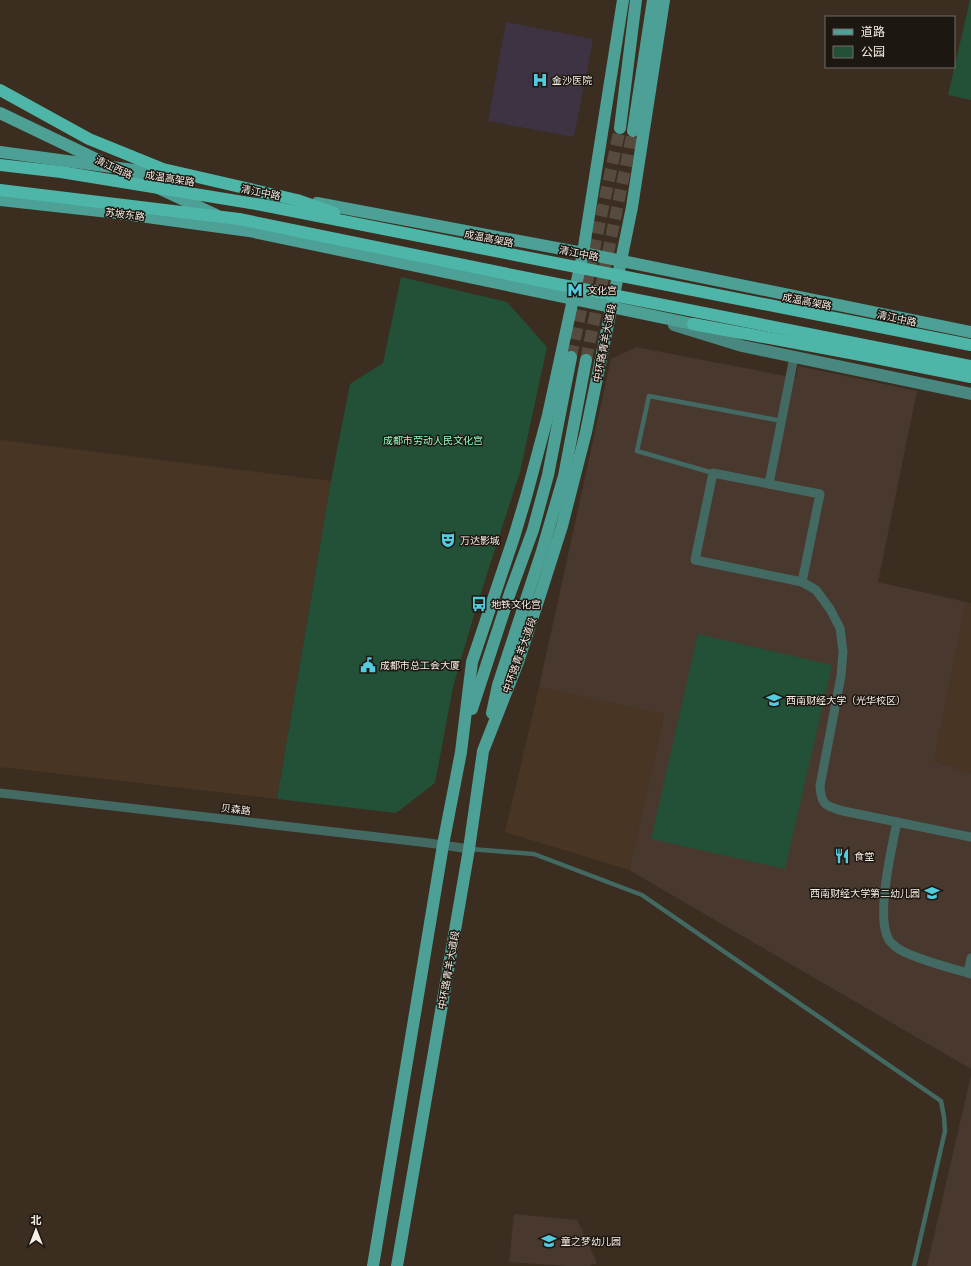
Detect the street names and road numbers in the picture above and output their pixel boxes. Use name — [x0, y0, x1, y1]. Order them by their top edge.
street label: 清江西路 — [93, 153, 135, 181]
street label: 成温高架路 — [144, 168, 196, 188]
street label: 清江中路 — [240, 182, 282, 202]
street label: 苏坡东路 — [104, 206, 146, 222]
street label: 成温高架路 — [463, 227, 515, 249]
street label: 清江中路 — [558, 243, 600, 263]
street label: 成温高架路 — [781, 290, 833, 312]
street label: 中环路青羊大道段 — [590, 303, 618, 383]
street label: 清江中路 — [876, 308, 918, 328]
street label: 中环路青羊大道段 — [500, 615, 538, 695]
street label: 贝森路 — [220, 801, 252, 817]
street label: 中环路青羊大道段 — [435, 930, 461, 1010]

